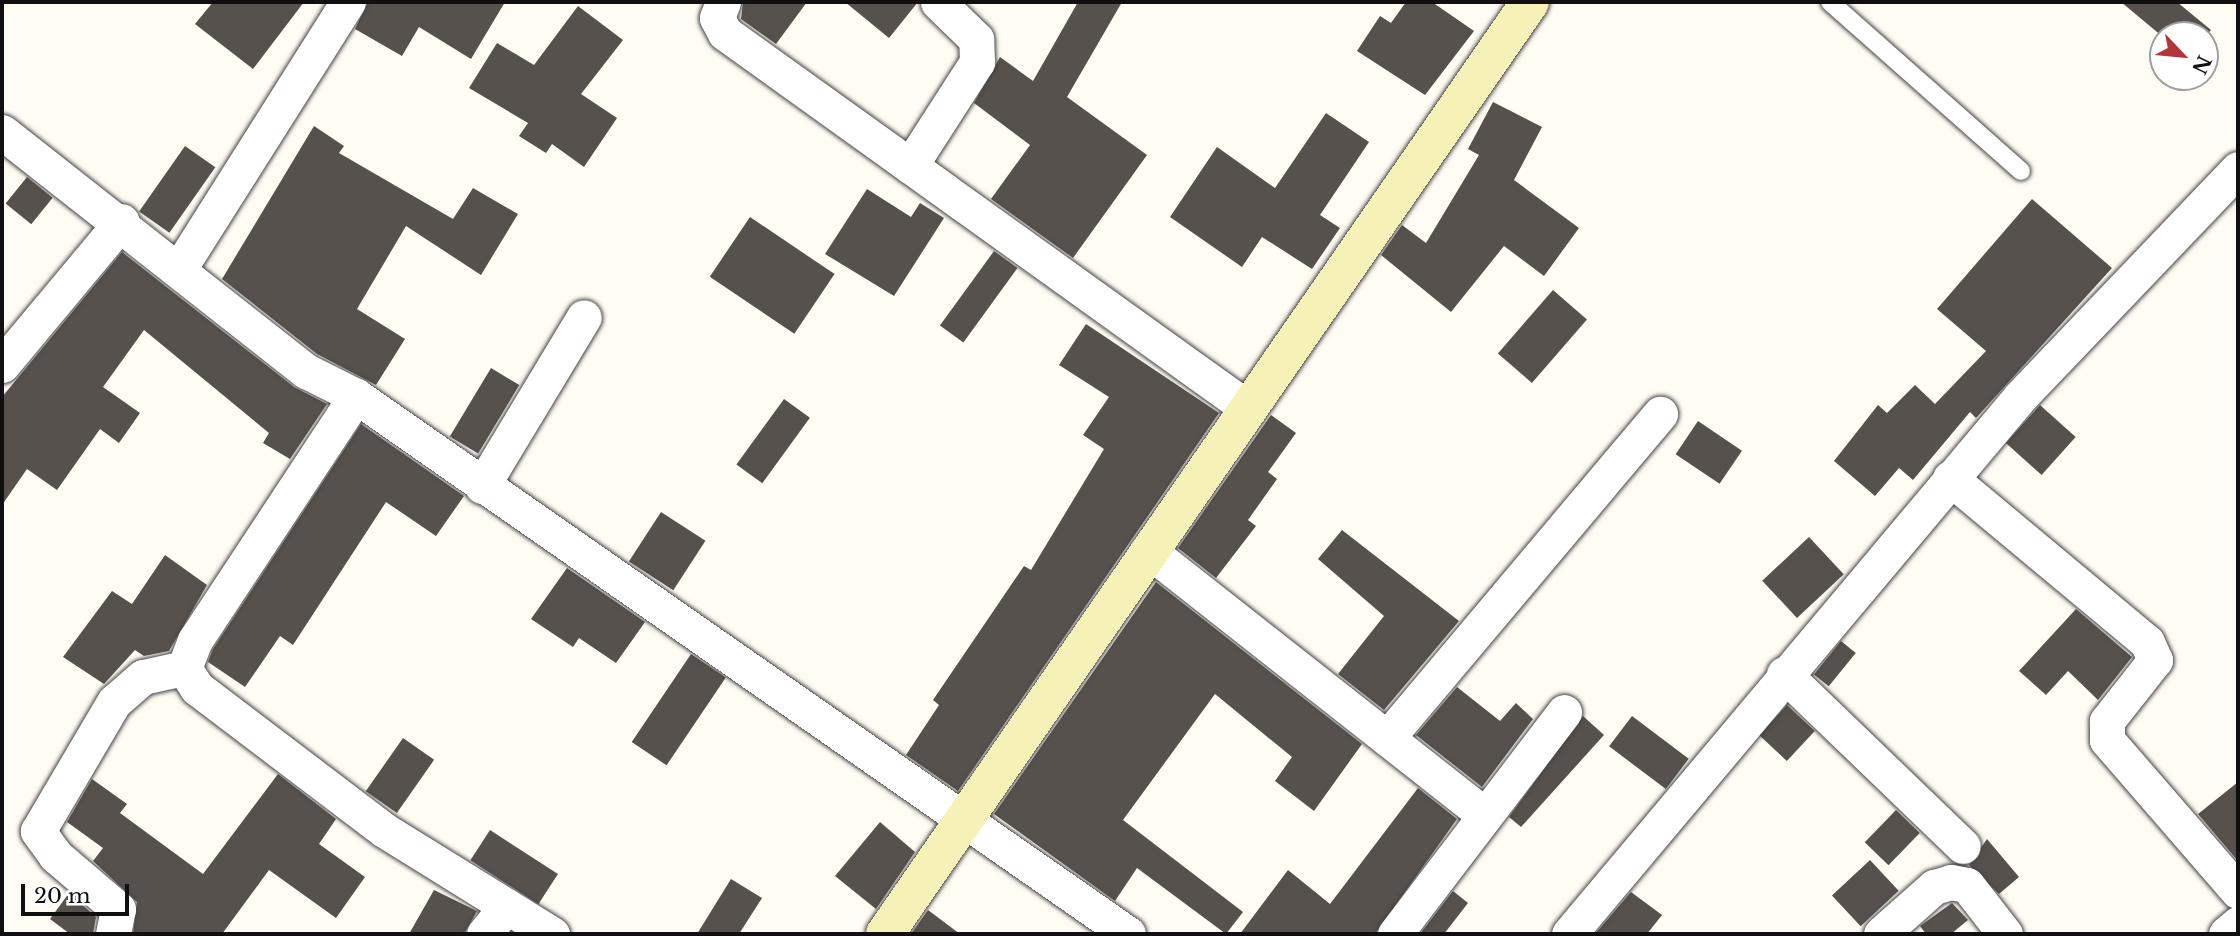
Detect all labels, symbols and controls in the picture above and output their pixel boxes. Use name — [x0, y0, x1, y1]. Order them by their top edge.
north arrow — [2149, 21, 2219, 91]
text: N — [2187, 51, 2216, 78]
scale bar — [24, 870, 133, 914]
text: 20 m — [34, 883, 91, 909]

